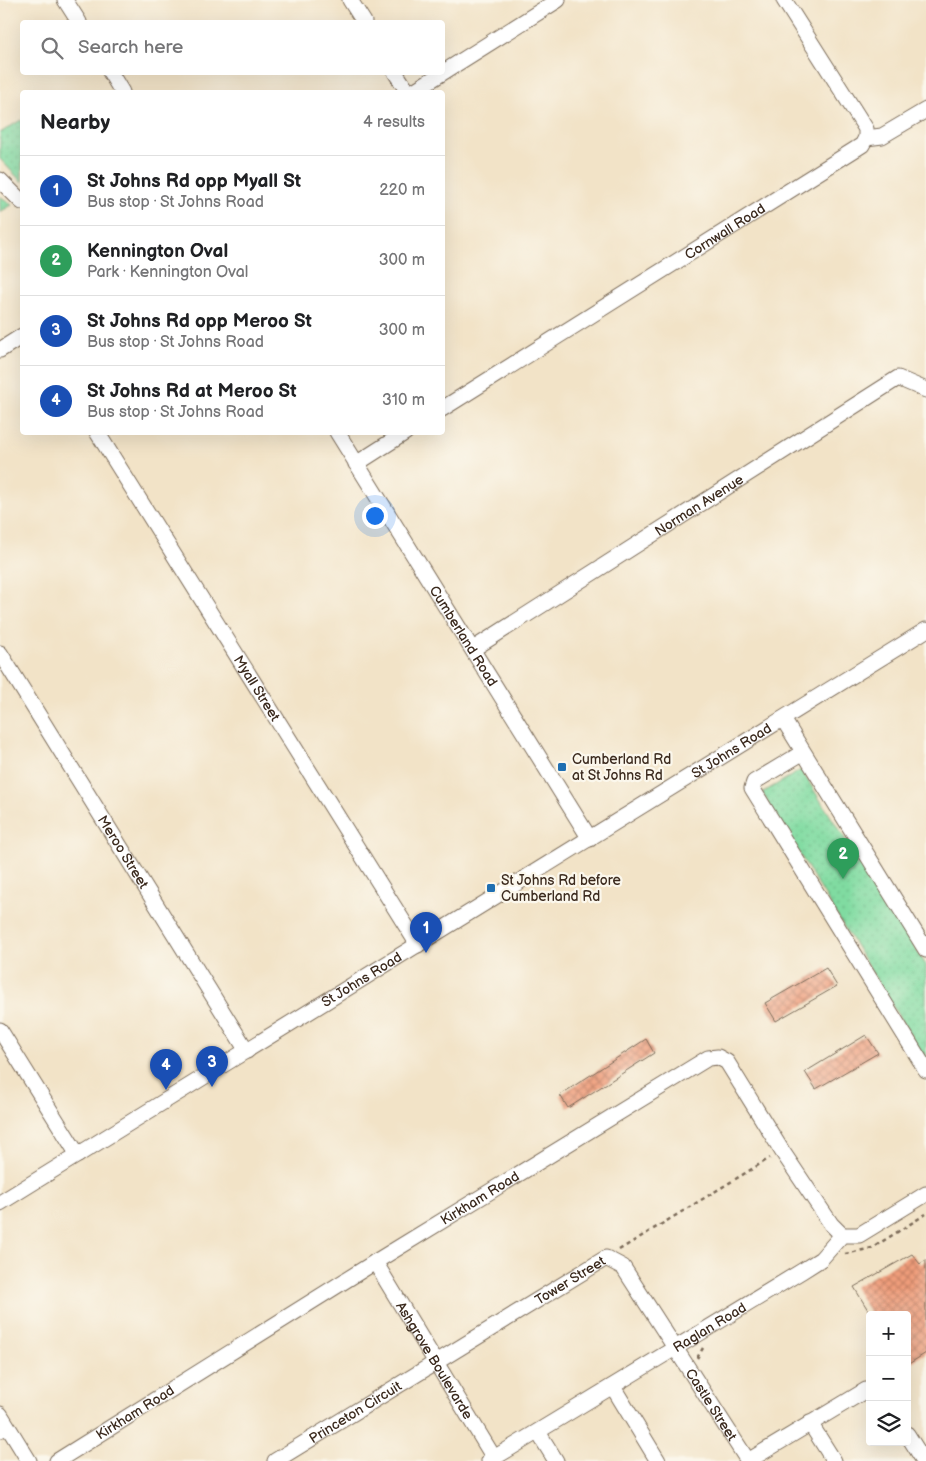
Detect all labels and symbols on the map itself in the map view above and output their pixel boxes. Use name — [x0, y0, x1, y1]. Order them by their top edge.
street label: Cornwall Road — [682, 200, 768, 263]
street label: Norman Avenue — [652, 471, 747, 540]
your location — [362, 503, 388, 529]
street label: Cumberland Road — [426, 583, 501, 690]
street label: Myall Street — [230, 652, 284, 725]
street label: St Johns Road — [688, 720, 775, 782]
place label: Cumberland Rd at St Johns Rd — [572, 751, 671, 784]
marker: Cumberland Rd at St Johns Rd — [556, 761, 568, 773]
street label: Meroo Street — [94, 812, 152, 892]
pin: 2 — [827, 838, 859, 879]
place label: St Johns Rd before Cumberland Rd — [501, 872, 621, 905]
marker: St Johns Rd before Cumberland Rd — [485, 882, 497, 894]
pin: 1 — [410, 912, 442, 953]
street label: St Johns Road — [318, 949, 405, 1011]
pin: 3 — [196, 1046, 228, 1087]
pin: 4 — [150, 1049, 182, 1090]
street label: Kirkham Road — [438, 1168, 522, 1229]
street label: Tower Street — [532, 1252, 609, 1309]
street label: Ashgrove Boulevarde — [392, 1299, 476, 1422]
street label: Raglan Road — [670, 1299, 749, 1356]
street label: Castle Street — [682, 1365, 741, 1445]
street label: Princeton Circuit — [306, 1377, 405, 1447]
street label: Kirkham Road — [93, 1382, 178, 1443]

